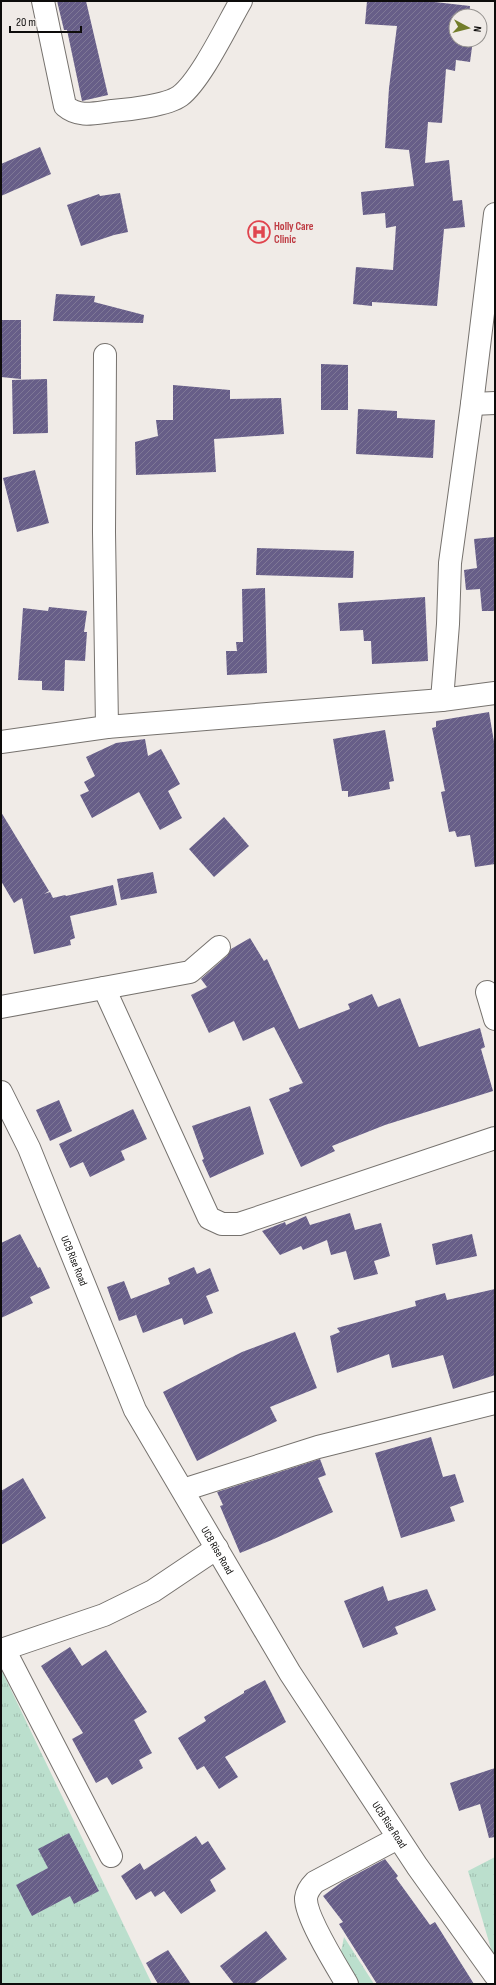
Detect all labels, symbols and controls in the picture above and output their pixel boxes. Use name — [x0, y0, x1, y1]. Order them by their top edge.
scale bar — [10, 8, 81, 34]
north arrow — [448, 8, 488, 48]
text: 20 m — [16, 15, 36, 30]
text: N — [471, 25, 484, 33]
hospital icon: Holly Care Clinic — [246, 219, 272, 245]
place label: Holly Care Clinic — [274, 220, 314, 246]
street label: UCB Rise Road — [59, 1233, 91, 1288]
street label: UCB Rise Road — [199, 1524, 237, 1577]
street label: UCB Rise Road — [370, 1799, 410, 1851]

